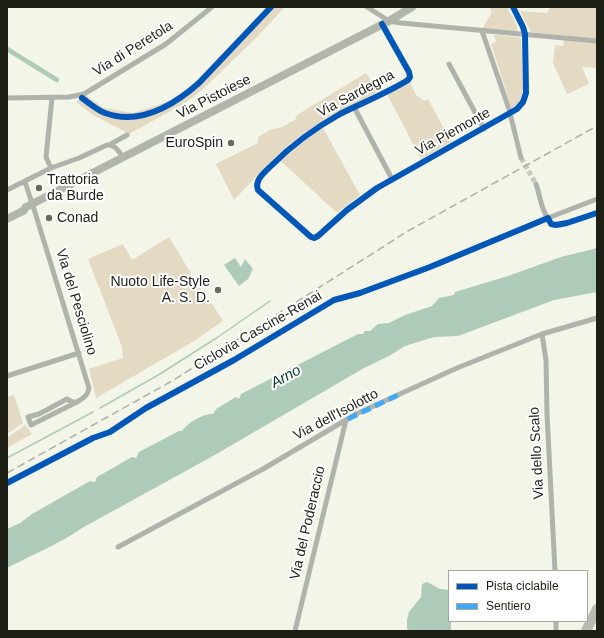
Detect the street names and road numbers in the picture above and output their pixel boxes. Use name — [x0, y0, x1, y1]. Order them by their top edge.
street label: Via di Peretola — [90, 18, 176, 80]
street label: Via Sardegna — [315, 67, 397, 121]
street label: Via Pistoiese — [174, 71, 254, 123]
street label: Via Piemonte — [413, 105, 493, 159]
street label: Via del Pesciolino — [52, 247, 100, 357]
street label: Ciclovia Cascine-Renai — [191, 288, 325, 374]
street label: Via dell'Isolotto — [291, 386, 381, 444]
street label: Via dello Scalo — [526, 406, 548, 500]
street label: Via del Poderaccio — [287, 464, 329, 582]

